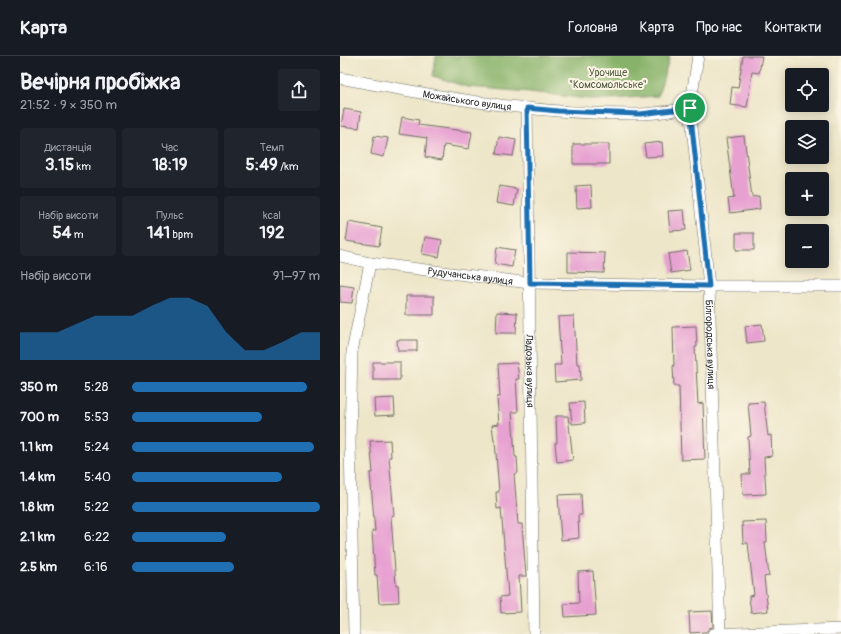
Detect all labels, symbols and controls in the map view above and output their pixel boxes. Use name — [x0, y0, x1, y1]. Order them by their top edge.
text: Карта — [20, 16, 67, 40]
text: Головна — [568, 19, 618, 36]
text: Карта — [640, 19, 674, 36]
text: Про нас — [696, 19, 742, 36]
text: Контакти — [764, 19, 821, 36]
park label: Урочище "Комсомольське" — [569, 67, 647, 91]
text: Вечірня пробіжка — [20, 68, 180, 96]
map controls — [785, 68, 829, 268]
button: locate — [785, 68, 829, 112]
button: share — [278, 69, 320, 111]
street label: Можайського вулиця — [422, 88, 512, 113]
pin — [673, 91, 707, 125]
text: 21:52 · 9 × 350 m — [20, 97, 117, 113]
icon: arrive — [679, 97, 701, 119]
button: layers — [785, 120, 829, 164]
text: Дистанція — [44, 141, 92, 154]
text: Час — [161, 141, 179, 154]
text: Темп — [260, 141, 284, 154]
text: 3.15 — [45, 154, 74, 175]
text: 18:19 — [152, 154, 188, 175]
text: 5:49 — [245, 154, 278, 175]
text: km — [74, 160, 91, 173]
text: /km — [278, 160, 299, 173]
button: + — [785, 172, 829, 216]
text: Набір висоти — [38, 209, 98, 222]
text: Пульс — [156, 209, 184, 222]
text: kcal — [263, 209, 281, 222]
text: 54 — [52, 222, 71, 243]
text: 141 — [147, 222, 170, 243]
text: 192 — [260, 222, 284, 243]
button: − — [785, 224, 829, 268]
text: m — [71, 228, 84, 241]
text: bpm — [170, 228, 193, 241]
street label: Рудучанська вулиця — [427, 265, 514, 288]
text: Набір висоти — [20, 268, 91, 284]
text: 91–97 m — [273, 268, 320, 284]
street label: Білгородська вулиця — [702, 299, 717, 390]
street label: Ладозька вулиця — [523, 333, 536, 408]
text: 350 m — [20, 379, 58, 395]
text: 5:28 — [84, 379, 108, 395]
text: 700 m — [20, 409, 59, 425]
text: 5:53 — [84, 409, 109, 425]
text: 1.1 km — [20, 439, 53, 455]
text: 5:24 — [84, 439, 109, 455]
text: 1.4 km — [20, 469, 55, 485]
text: 5:40 — [84, 469, 111, 485]
text: 1.8 km — [20, 499, 54, 515]
text: 5:22 — [84, 499, 109, 515]
text: 2.1 km — [20, 529, 55, 545]
text: 6:22 — [84, 529, 110, 545]
text: 2.5 km — [20, 559, 57, 575]
text: 6:16 — [84, 559, 108, 575]

